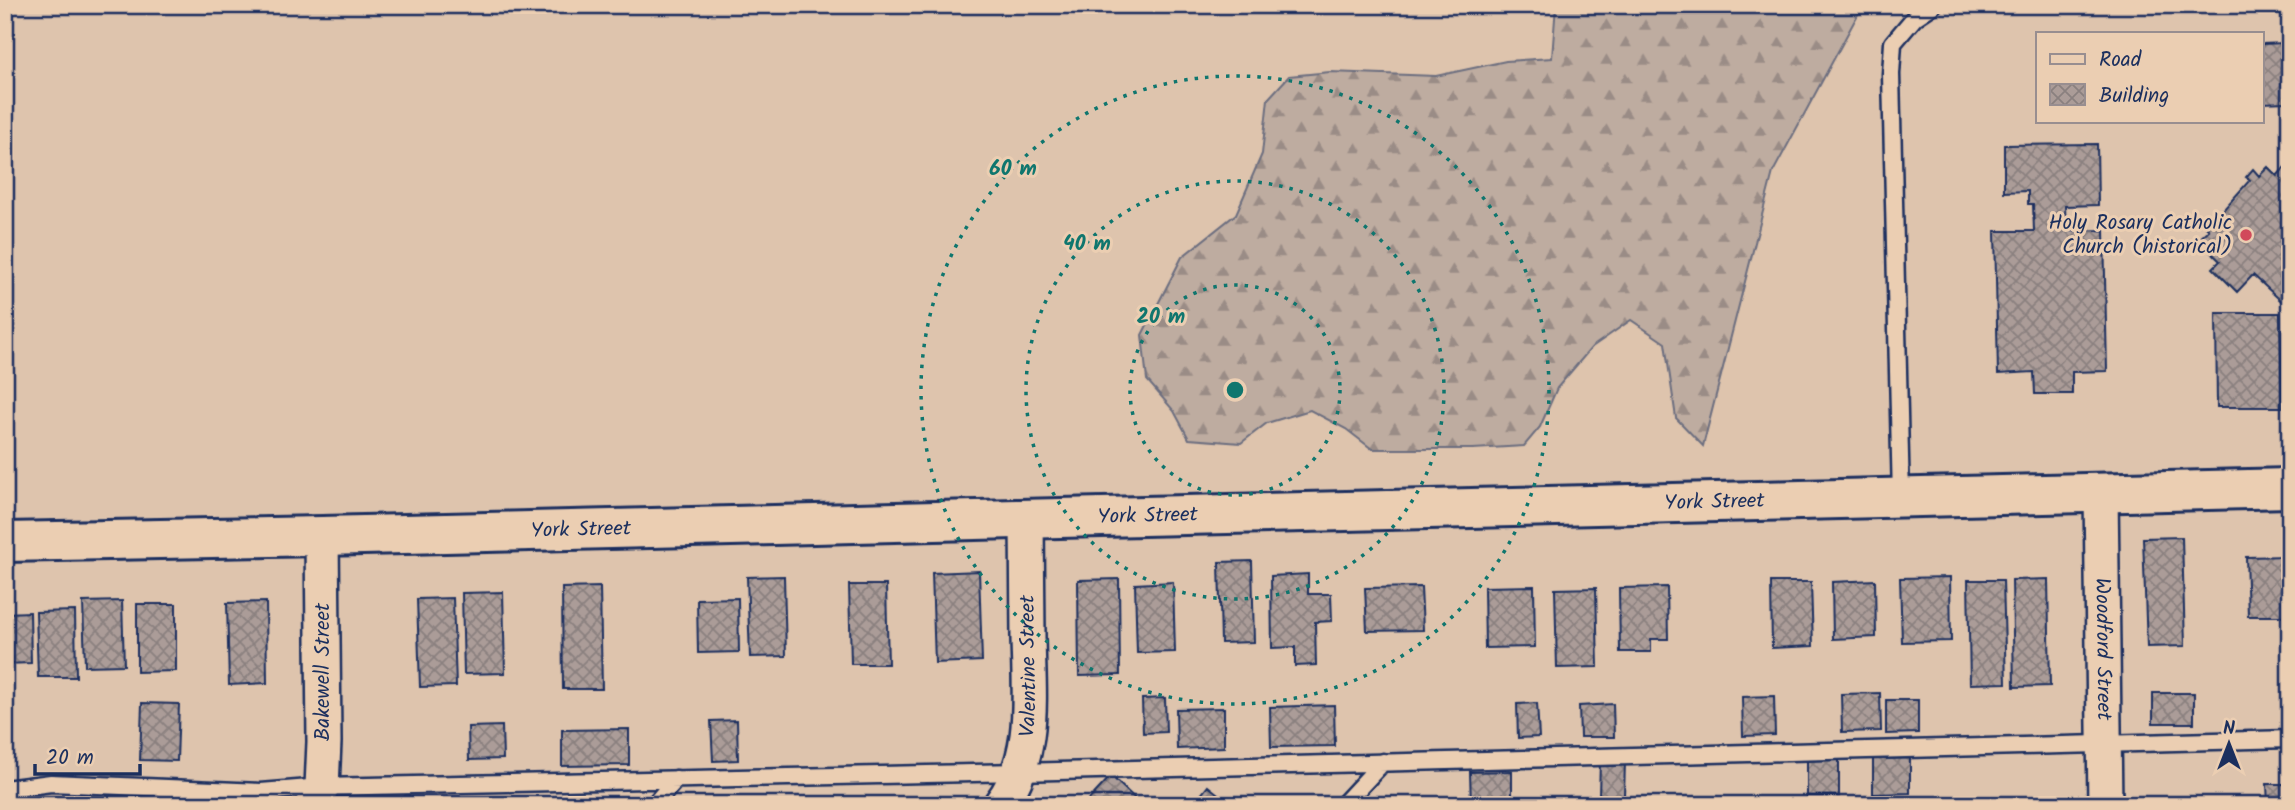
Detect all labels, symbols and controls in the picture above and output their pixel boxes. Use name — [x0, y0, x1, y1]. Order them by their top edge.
legend — [2036, 32, 2264, 122]
text: Road — [2099, 44, 2142, 77]
text: Building — [2099, 80, 2169, 113]
text: 60 m — [989, 153, 1037, 186]
place label: Holy Rosary Catholic Church (historical) — [2048, 207, 2232, 264]
marker: Holy Rosary Catholic Church (historical) — [2238, 227, 2254, 243]
text: 40 m — [1063, 228, 1111, 261]
text: 20 m — [1137, 301, 1185, 334]
centre of rings — [1223, 378, 1247, 402]
street label: York Street — [1664, 484, 1766, 520]
street label: York Street — [1097, 498, 1199, 534]
street label: York Street — [530, 512, 632, 547]
street label: Woodford Street — [2086, 578, 2120, 721]
street label: Valentine Street — [1011, 594, 1046, 739]
street label: Bakewell Street — [307, 602, 340, 741]
north arrow — [2194, 708, 2264, 778]
text: N — [2223, 714, 2235, 744]
scale bar — [35, 733, 140, 777]
text: 20 m — [46, 742, 94, 775]

